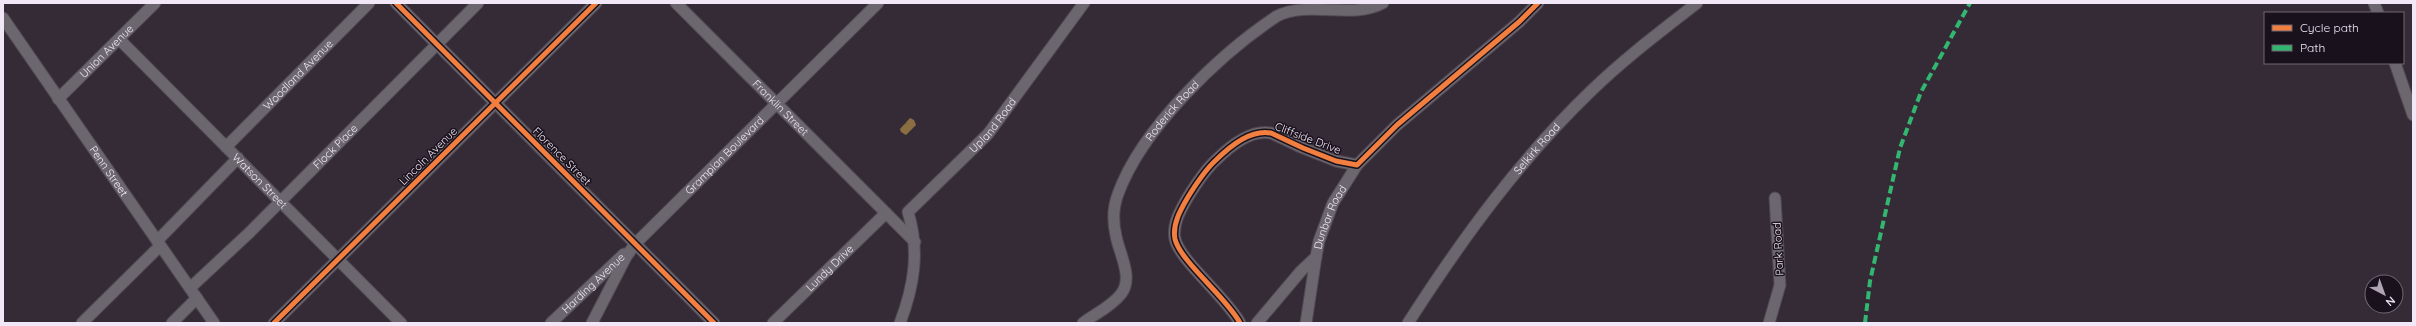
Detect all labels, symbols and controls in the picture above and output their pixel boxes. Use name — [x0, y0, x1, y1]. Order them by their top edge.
legend — [2264, 12, 2404, 64]
text: Cycle path — [2300, 20, 2359, 35]
street label: Union Avenue — [76, 21, 136, 81]
street label: Woodland Avenue — [260, 37, 336, 113]
text: Path — [2300, 40, 2325, 55]
street label: Franklin Street — [750, 77, 812, 139]
street label: Roderick Road — [1142, 77, 1202, 144]
street label: Upland Road — [966, 95, 1019, 156]
street label: Grampian Boulevard — [682, 113, 767, 197]
street label: Cliffside Drive — [1273, 119, 1343, 157]
street label: Selkirk Road — [1510, 120, 1563, 177]
street label: Flock Place — [310, 121, 361, 172]
street label: Lincoln Avenue — [396, 124, 460, 188]
street label: Florence Street — [530, 124, 594, 188]
street label: Penn Street — [86, 143, 131, 199]
street label: Watson Street — [229, 150, 291, 212]
street label: Dunbar Road — [1311, 182, 1350, 250]
street label: Park Road — [1770, 222, 1786, 276]
street label: Lundy Drive — [803, 242, 856, 294]
street label: Harding Avenue — [559, 250, 628, 316]
north arrow — [2364, 274, 2404, 314]
text: N — [2383, 294, 2398, 309]

